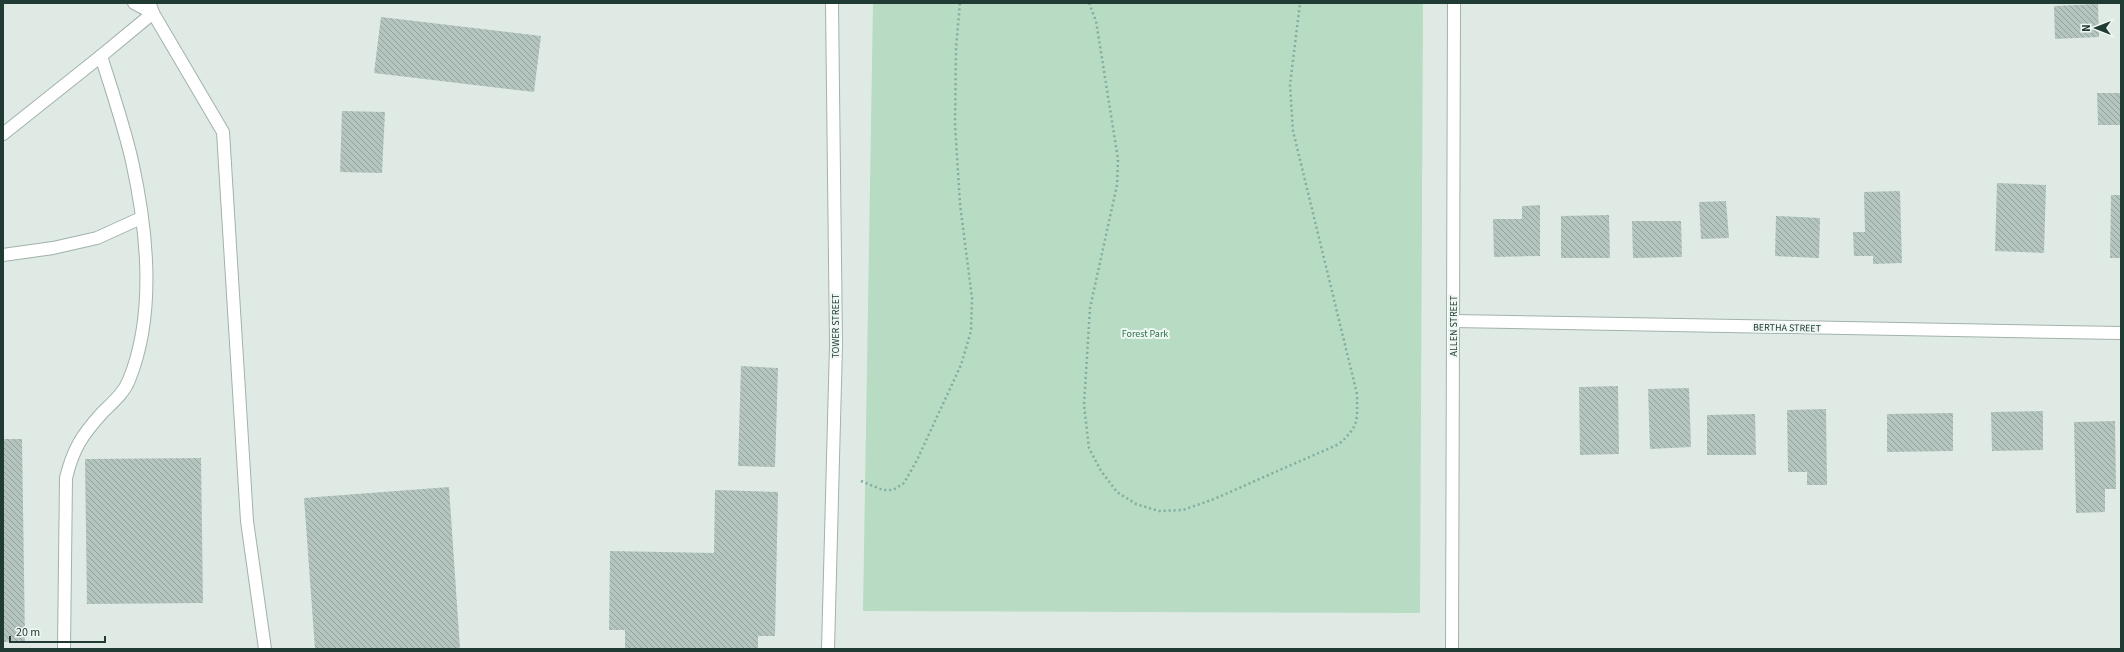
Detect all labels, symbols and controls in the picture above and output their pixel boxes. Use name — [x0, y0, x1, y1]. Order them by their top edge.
north arrow — [2076, 8, 2116, 48]
text: N — [2079, 24, 2094, 32]
street label: TOWER STREET — [829, 293, 843, 358]
street label: ALLEN STREET — [1447, 295, 1461, 356]
street label: BERTHA STREET — [1753, 320, 1822, 336]
park label: Forest Park — [1122, 327, 1168, 341]
scale bar — [10, 618, 105, 644]
text: 20 m — [16, 624, 40, 641]

